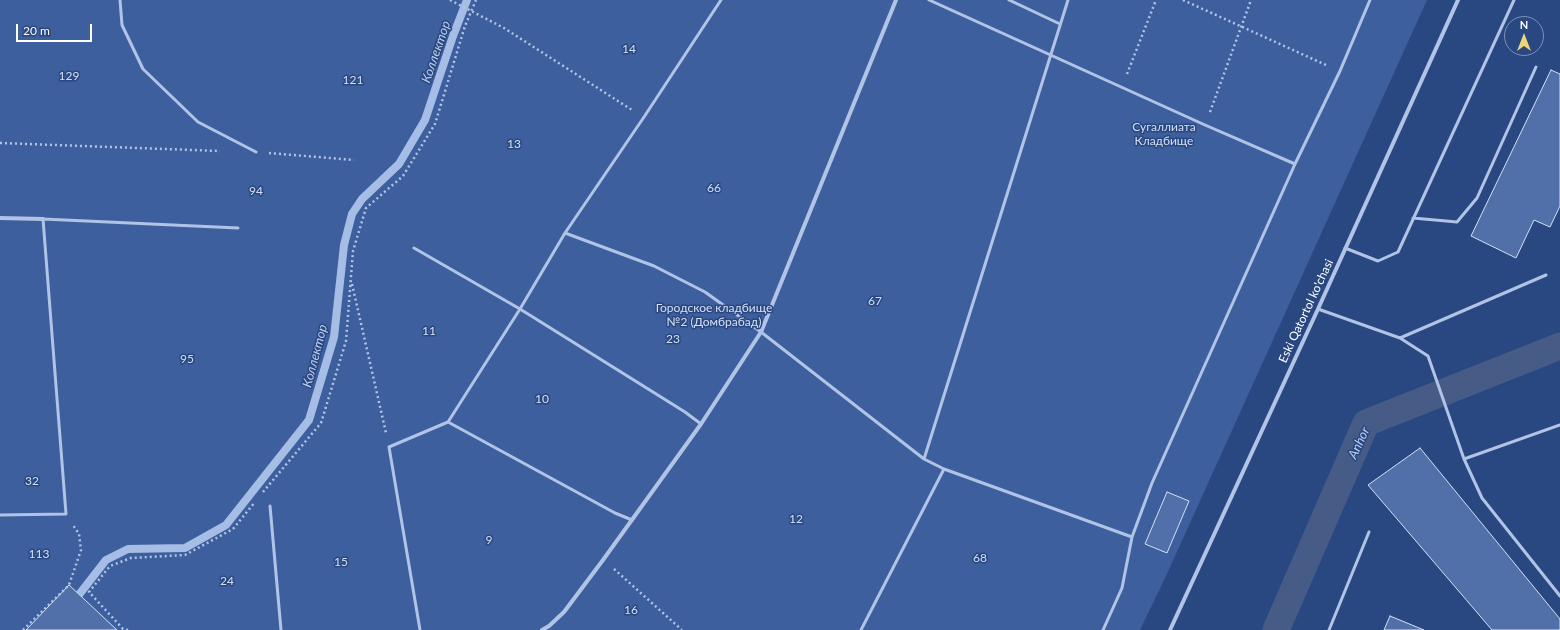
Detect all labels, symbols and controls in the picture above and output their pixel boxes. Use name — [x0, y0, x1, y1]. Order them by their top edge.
scale bar — [18, 16, 94, 42]
north arrow — [1504, 16, 1544, 56]
text: N — [1520, 18, 1528, 31]
water label: Коллектор — [418, 19, 454, 85]
text: 20 m — [23, 23, 50, 38]
park label: 14 — [622, 42, 636, 56]
park label: 129 — [59, 69, 79, 83]
park label: 121 — [343, 73, 363, 87]
park label: Сугаллиата Кладбище — [1132, 120, 1196, 148]
park label: 13 — [507, 137, 521, 151]
park label: 66 — [707, 181, 721, 195]
park label: 94 — [249, 184, 263, 198]
street label: Eski Qatortol ko'chasi — [1276, 257, 1336, 365]
park label: 67 — [868, 294, 882, 308]
park label: Городское кладбище №2 (Домбрабад) — [656, 301, 772, 329]
water label: Коллектор — [299, 323, 331, 389]
park label: 11 — [422, 324, 436, 338]
park label: 23 — [666, 332, 680, 346]
park label: 95 — [180, 352, 194, 366]
park label: 10 — [535, 392, 549, 406]
water label: Anhor — [1345, 425, 1373, 461]
park label: 32 — [25, 474, 39, 488]
park label: 12 — [789, 512, 803, 526]
park label: 9 — [486, 533, 492, 547]
park label: 113 — [29, 547, 49, 561]
park label: 68 — [973, 551, 987, 565]
park label: 15 — [334, 555, 348, 569]
park label: 24 — [220, 574, 234, 588]
park label: 16 — [624, 603, 638, 617]

